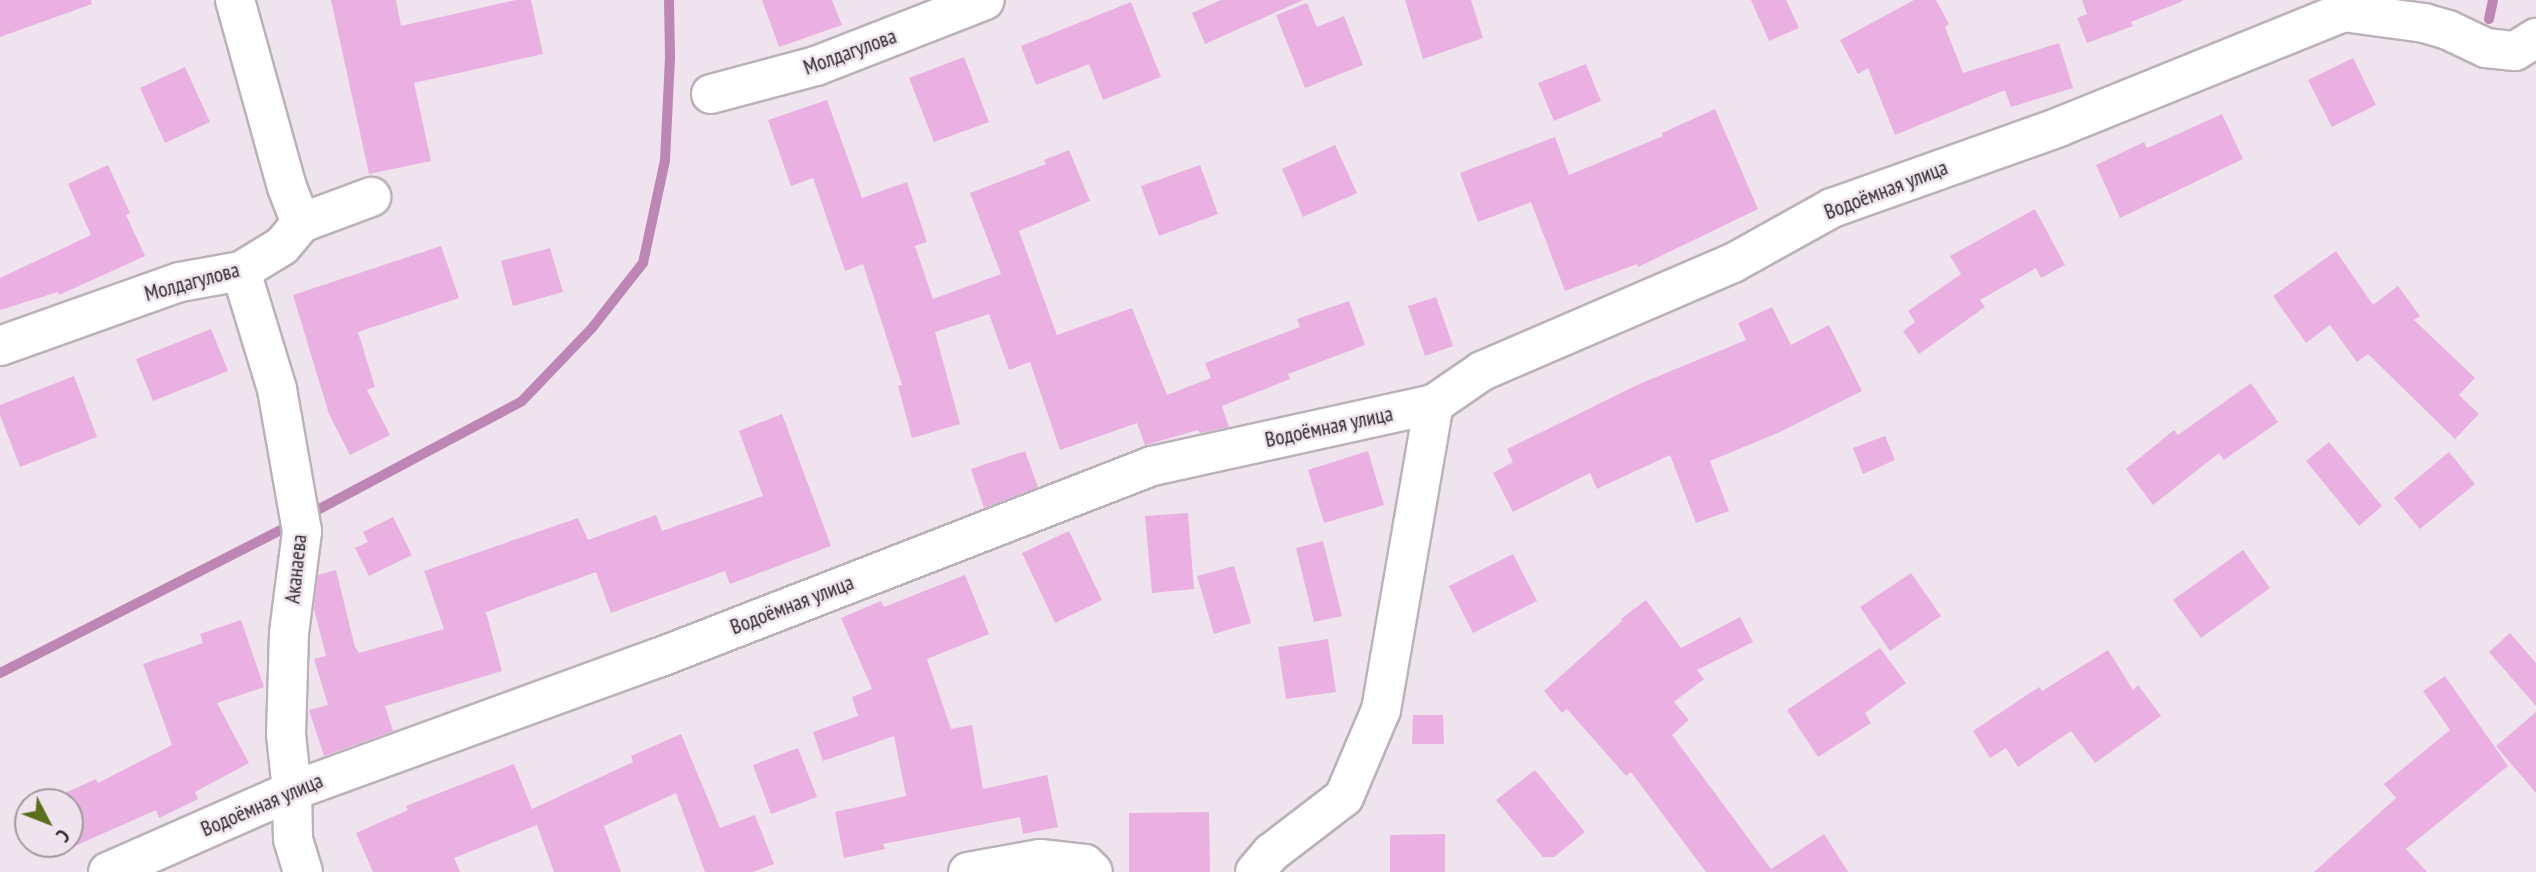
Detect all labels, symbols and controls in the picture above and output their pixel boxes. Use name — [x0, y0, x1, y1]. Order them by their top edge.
street label: Молдагулова — [800, 24, 900, 80]
street label: Водоёмная улица — [1821, 155, 1951, 225]
street label: Молдагулова — [142, 257, 242, 307]
street label: Водоёмная улица — [1263, 401, 1395, 453]
street label: Аканаева — [280, 533, 312, 605]
street label: Водоёмная улица — [727, 570, 857, 640]
street label: Водоёмная улица — [197, 768, 327, 842]
north arrow — [14, 788, 84, 858]
text: С — [51, 824, 75, 847]

